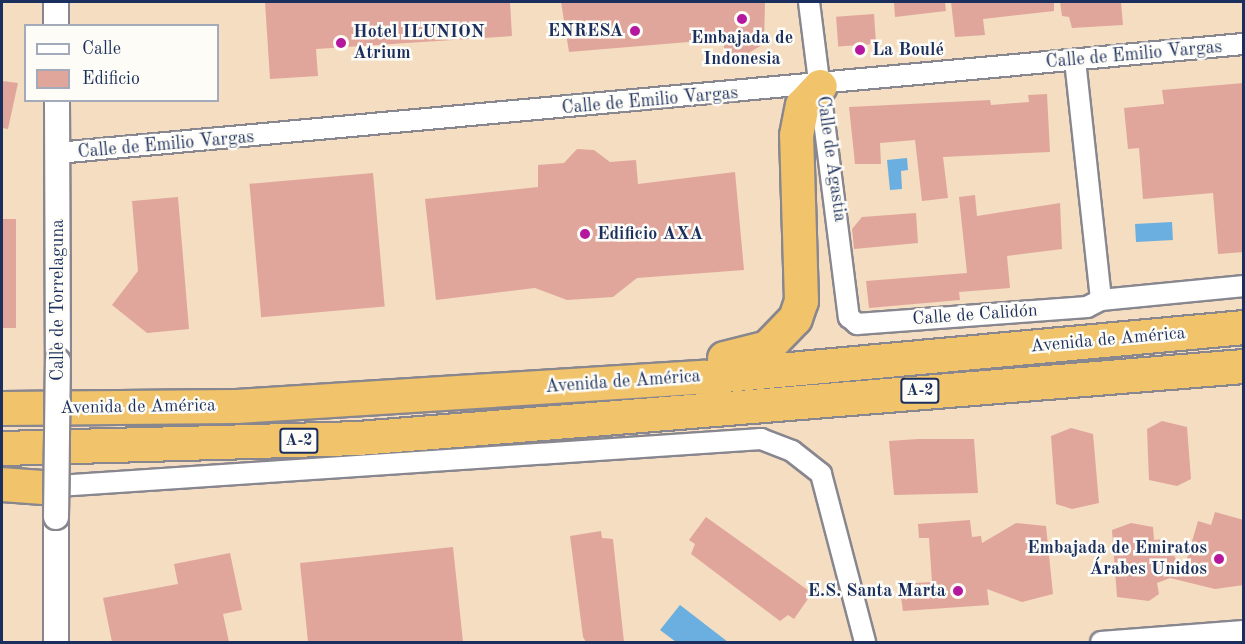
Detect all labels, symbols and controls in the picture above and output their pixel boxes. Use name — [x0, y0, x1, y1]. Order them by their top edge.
marker: Embajada de Indonesia — [735, 12, 749, 26]
place label: ENRESA — [547, 20, 623, 42]
place label: Hotel ILUNION Atrium — [353, 22, 484, 64]
legend — [24, 24, 219, 102]
marker: ENRESA — [628, 24, 642, 38]
place label: Embajada de Indonesia — [691, 28, 793, 70]
marker: Hotel ILUNION Atrium — [334, 36, 348, 50]
street label: Calle de Emilio Vargas — [1045, 37, 1223, 73]
place label: La Boulé — [872, 39, 944, 61]
text: Calle — [82, 40, 121, 58]
marker: La Boulé — [853, 43, 867, 57]
text: Edificio — [82, 70, 140, 88]
street label: Calle de Emilio Vargas — [561, 83, 739, 119]
street label: Calle de Agastia — [811, 95, 851, 223]
street label: Calle de Emilio Vargas — [77, 127, 255, 163]
street label: Calle de Torrelaguna — [47, 219, 69, 381]
place label: Edificio AXA — [597, 223, 703, 245]
marker: Edificio AXA — [578, 227, 592, 241]
street label: Calle de Calidón — [912, 300, 1038, 330]
street label: Avenida de América — [1030, 322, 1186, 358]
street label: Avenida de América — [545, 366, 701, 398]
road number: A-2 — [899, 378, 941, 404]
street label: Avenida de América — [60, 395, 216, 419]
road number: A-2 — [278, 428, 320, 454]
place label: Embajada de Emiratos Árabes Unidos — [1027, 538, 1207, 580]
marker: Embajada de Emiratos Árabes Unidos — [1212, 552, 1226, 566]
place label: E.S. Santa Marta — [808, 580, 946, 602]
marker: E.S. Santa Marta — [951, 584, 965, 598]

